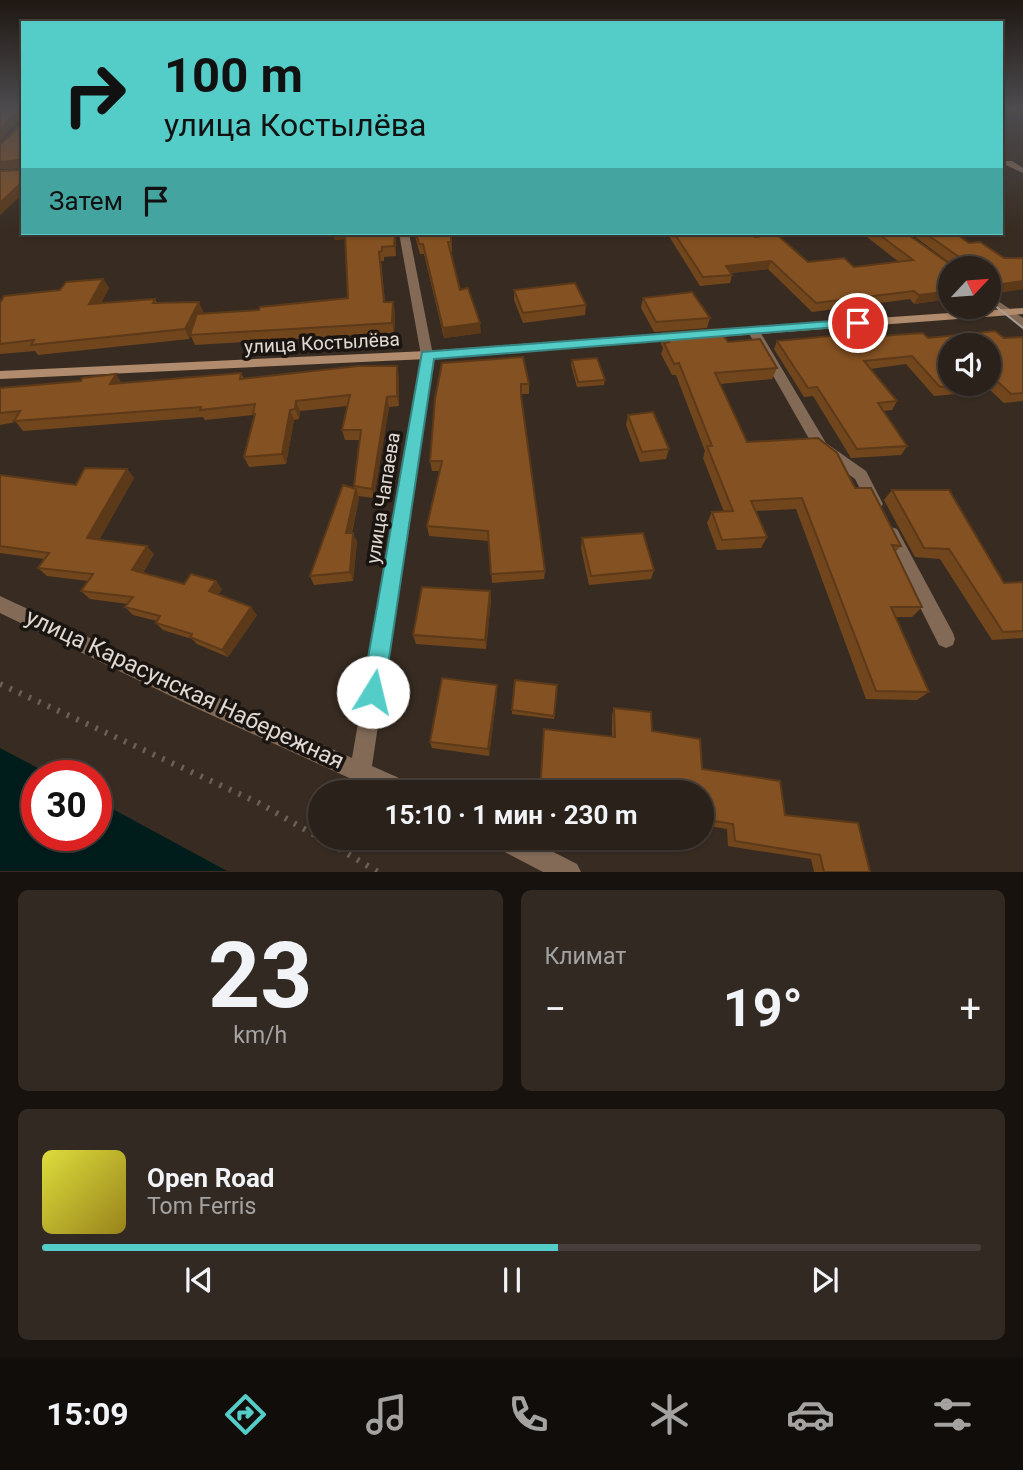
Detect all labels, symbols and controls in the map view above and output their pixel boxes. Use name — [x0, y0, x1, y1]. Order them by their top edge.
text: 100 m — [164, 47, 303, 104]
icon: right — [49, 49, 140, 140]
text: улица Костылёва — [164, 106, 426, 144]
icon: arrive — [137, 182, 175, 220]
text: Затем — [49, 186, 123, 216]
north arrow — [938, 256, 1001, 318]
map controls — [938, 256, 1001, 396]
pin — [828, 293, 888, 353]
icon: arrive — [839, 304, 877, 342]
street label: улица Костылёва — [244, 327, 400, 359]
button: sound — [938, 333, 1001, 396]
street label: улица Чапаева — [361, 431, 405, 565]
street label: улица Карасунская Набережная — [22, 603, 348, 775]
position arrow — [336, 655, 410, 729]
speed limit sign: 30 — [21, 760, 112, 851]
text: 15:10 · 1 мин · 230 m — [385, 800, 637, 830]
text: 23 — [208, 923, 312, 1029]
text: Климат — [545, 943, 626, 970]
text: 19° — [723, 978, 803, 1039]
text: − — [545, 987, 566, 1031]
text: + — [959, 987, 981, 1031]
text: km/h — [233, 1022, 287, 1049]
text: Open Road — [147, 1163, 275, 1193]
text: Tom Ferris — [147, 1193, 256, 1220]
icon: previous — [180, 1261, 218, 1299]
icon: pause — [493, 1261, 531, 1299]
icon: next — [806, 1261, 844, 1299]
icon: directions — [221, 1390, 270, 1439]
icon: music — [362, 1390, 411, 1439]
icon: phone — [504, 1390, 553, 1439]
icon: climate — [645, 1390, 694, 1439]
icon: car — [786, 1390, 835, 1439]
icon: filters — [928, 1390, 977, 1439]
text: 15:09 — [46, 1395, 129, 1433]

